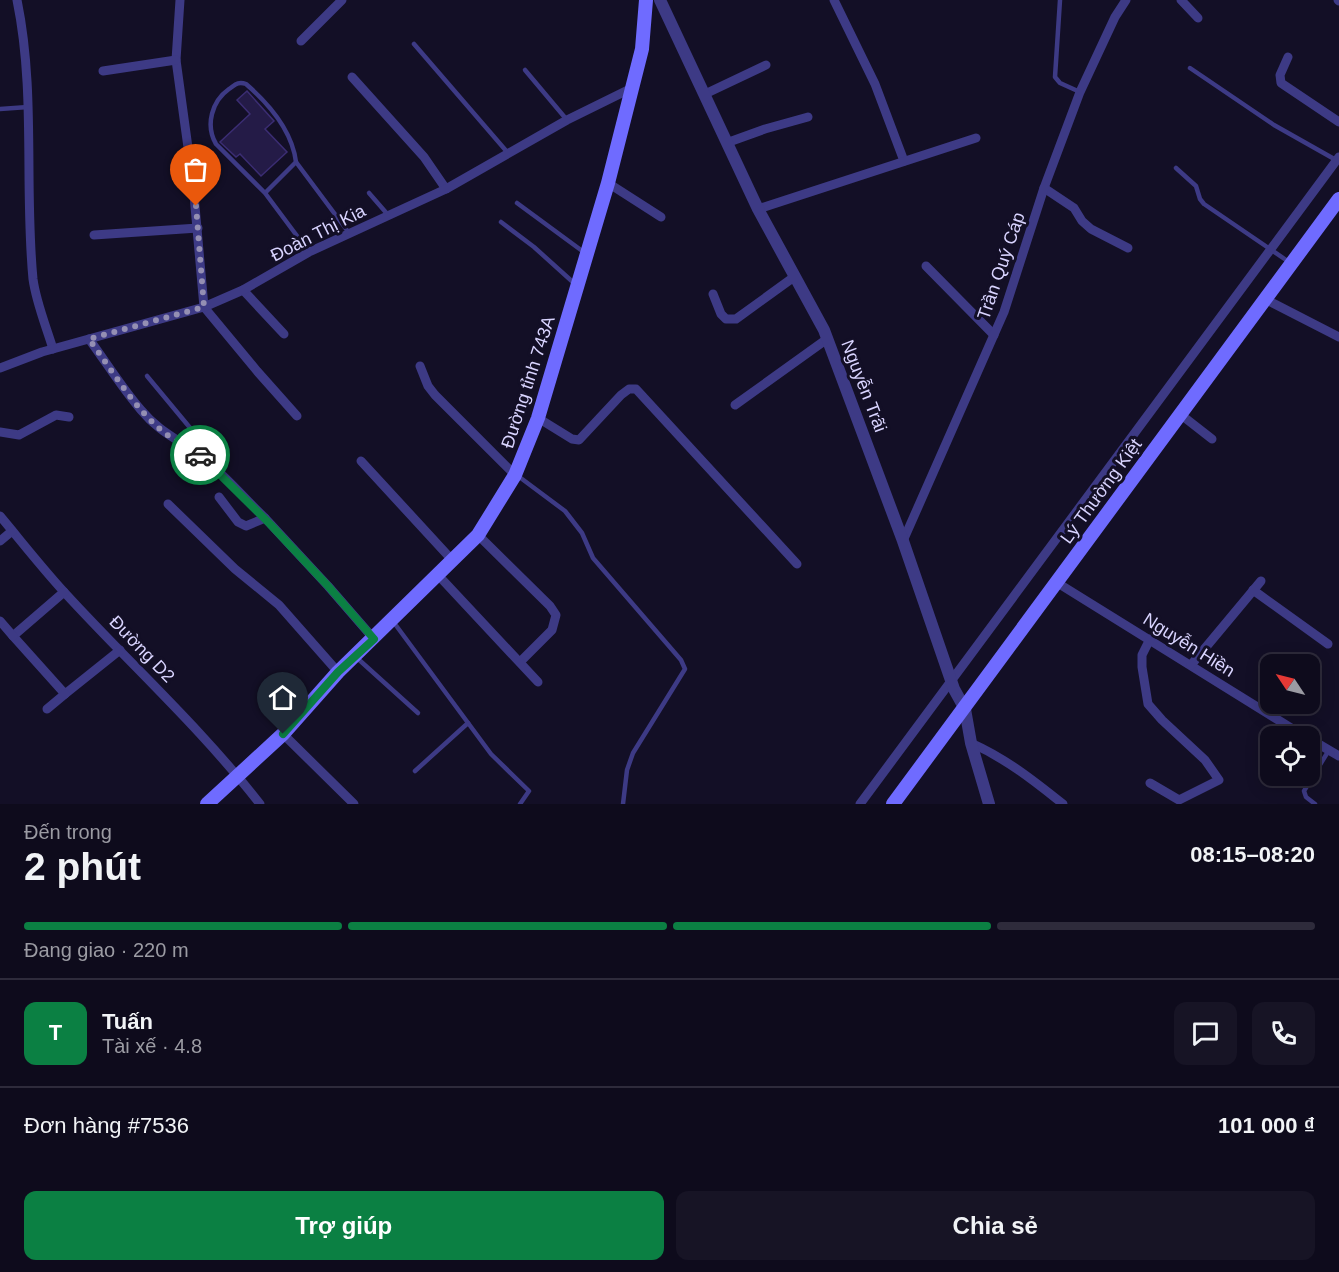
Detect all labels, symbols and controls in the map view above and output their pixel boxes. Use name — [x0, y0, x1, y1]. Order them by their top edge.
pin — [170, 144, 221, 206]
icon: bag — [179, 153, 212, 186]
street label: Đoàn Thị Kia — [267, 200, 370, 265]
street label: Trần Quý Cáp — [973, 210, 1029, 322]
street label: Đường tỉnh 743A — [497, 313, 559, 451]
street label: Nguyễn Trãi — [837, 337, 892, 435]
courier — [170, 425, 230, 485]
street label: Lý Thường Kiệt — [1056, 435, 1146, 547]
icon: car — [184, 439, 217, 472]
street label: Nguyễn Hiền — [1140, 608, 1239, 681]
street label: Đường D2 — [105, 612, 179, 686]
north arrow — [1260, 654, 1320, 714]
map controls — [1260, 654, 1320, 786]
pin — [257, 672, 308, 734]
icon: home — [266, 681, 299, 714]
button: locate — [1260, 726, 1320, 786]
text: Đến trong — [24, 821, 112, 843]
text: 08:15–08:20 — [1190, 842, 1315, 867]
text: 2 phút — [24, 845, 141, 888]
text: Đang giao · 220 m — [24, 939, 189, 961]
button: chat — [1174, 1002, 1237, 1065]
button: phone — [1252, 1002, 1315, 1065]
text: Tuấn — [102, 1009, 153, 1034]
text: T — [49, 1020, 62, 1045]
text: Tài xế · 4.8 — [102, 1035, 202, 1057]
text: Đơn hàng #7536 — [24, 1113, 189, 1138]
text: 101 000 ₫ — [1218, 1113, 1315, 1138]
button: Trợ giúp — [24, 1191, 664, 1260]
button: Chia sẻ — [676, 1191, 1315, 1260]

